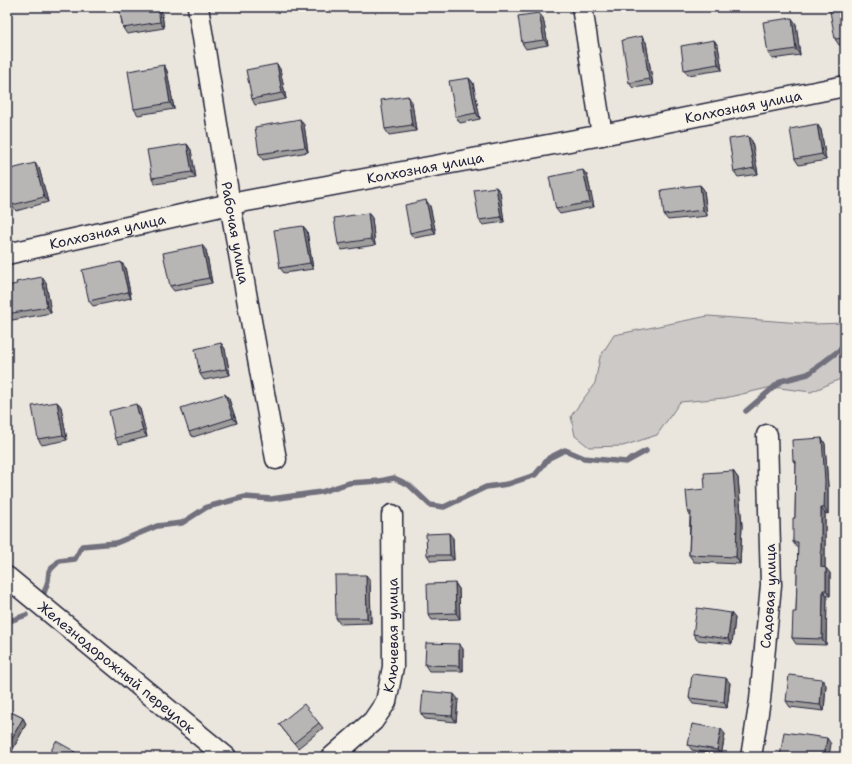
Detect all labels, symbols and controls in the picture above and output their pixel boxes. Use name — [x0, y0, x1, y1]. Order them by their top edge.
street label: Колхозная улица — [683, 86, 804, 127]
street label: Колхозная улица — [365, 148, 485, 187]
street label: Рабочая улица — [218, 180, 253, 286]
street label: Колхозная улица — [48, 210, 168, 253]
street label: Садовая улица — [756, 543, 780, 649]
street label: Ключевая улица — [379, 578, 402, 694]
street label: Железнодорожный переулок — [35, 597, 199, 737]

